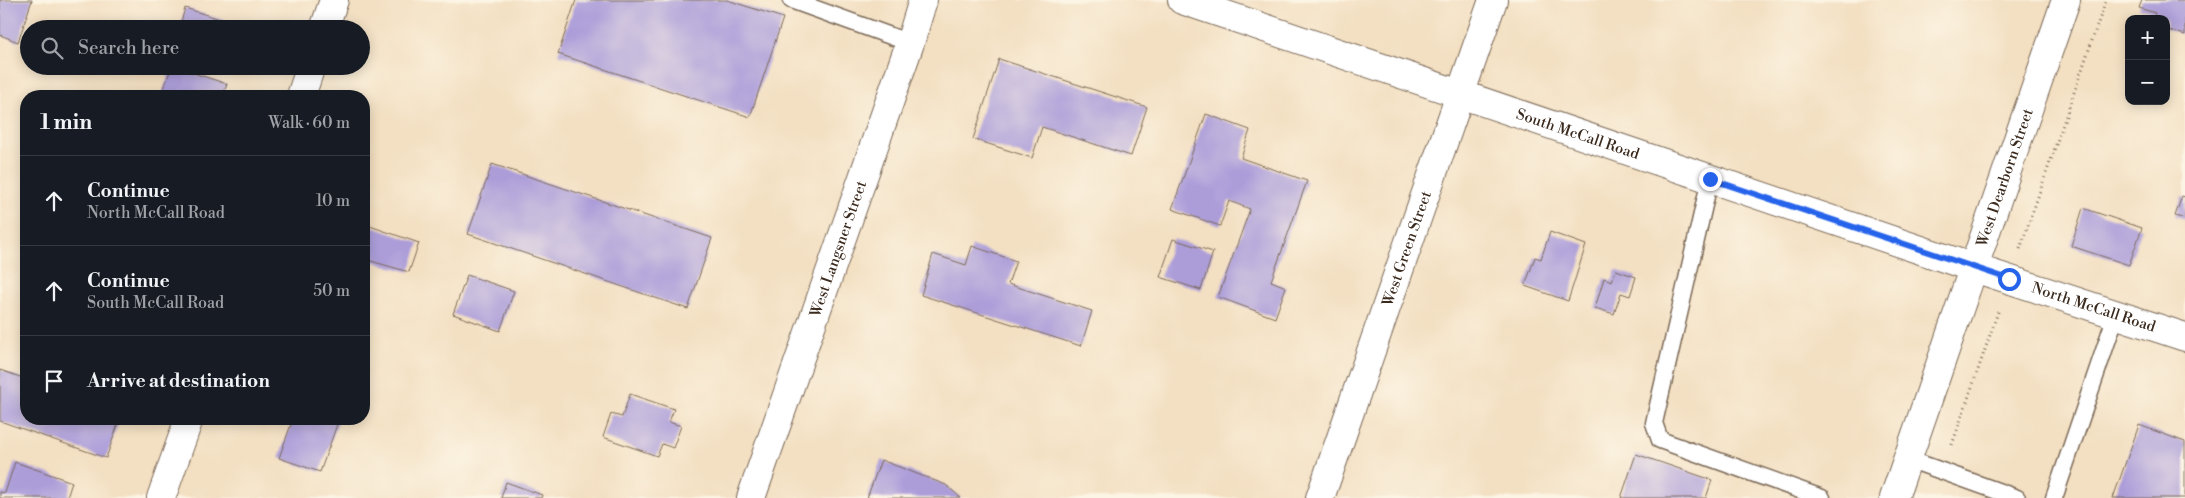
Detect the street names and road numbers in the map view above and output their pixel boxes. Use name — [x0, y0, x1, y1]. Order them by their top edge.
street label: South McCall Road — [1514, 104, 1642, 164]
street label: West Dearborn Street — [1972, 105, 2038, 250]
street label: West Langsner Street — [805, 177, 871, 320]
street label: West Green Street — [1378, 188, 1436, 310]
street label: North McCall Road — [2029, 278, 2159, 336]

